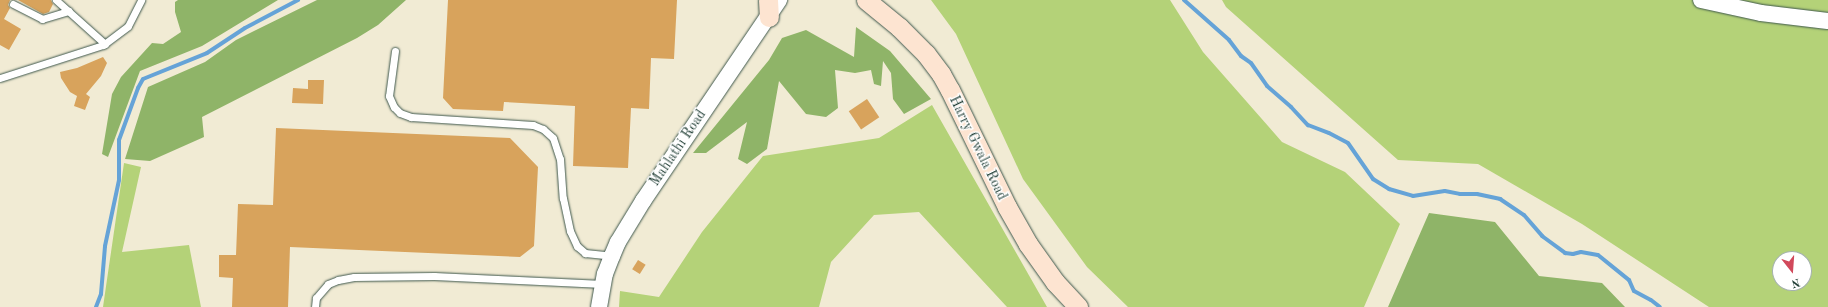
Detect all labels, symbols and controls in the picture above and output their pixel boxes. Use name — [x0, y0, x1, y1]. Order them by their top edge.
street label: Harry Gwala Road — [945, 93, 1011, 203]
street label: Mahlathi Road — [646, 107, 710, 189]
north arrow — [1772, 251, 1812, 291]
text: N — [1790, 276, 1801, 288]

